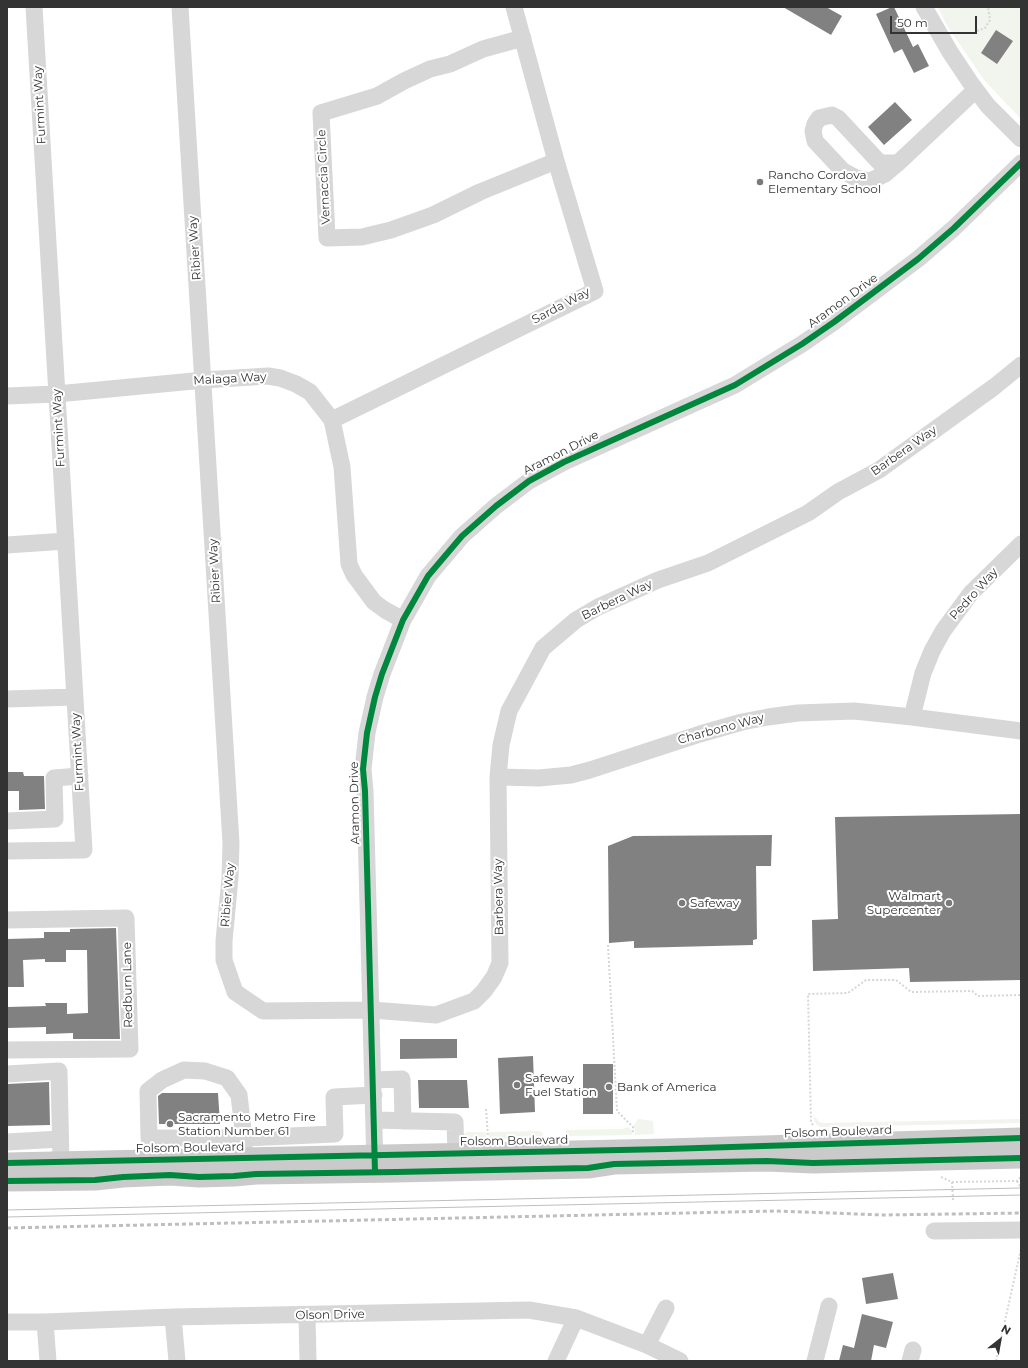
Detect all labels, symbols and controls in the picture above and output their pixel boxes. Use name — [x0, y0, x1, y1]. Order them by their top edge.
scale bar — [892, 8, 979, 34]
text: 50 m — [897, 15, 928, 30]
street label: Furmint Way — [31, 66, 49, 144]
street label: Vernaccia Circle — [314, 129, 334, 225]
place label: Rancho Cordova Elementary School — [768, 168, 881, 196]
marker: Rancho Cordova Elementary School — [755, 177, 765, 187]
street label: Ribier Way — [186, 215, 204, 281]
street label: Aramon Drive — [805, 271, 881, 331]
street label: Sarda Way — [530, 285, 592, 327]
street label: Malaga Way — [193, 370, 267, 388]
street label: Furmint Way — [50, 389, 68, 467]
street label: Barbera Way — [868, 423, 940, 479]
street label: Aramon Drive — [521, 428, 601, 478]
street label: Ribier Way — [206, 538, 224, 604]
street label: Pedro Way — [947, 565, 1001, 623]
street label: Barbera Way — [579, 577, 655, 623]
street label: Charbono Way — [676, 711, 766, 747]
street label: Furmint Way — [69, 713, 87, 791]
street label: Aramon Drive — [347, 761, 363, 845]
street label: Barbera Way — [491, 858, 507, 936]
street label: Ribier Way — [218, 862, 238, 928]
place label: Walmart Supercenter — [867, 889, 941, 917]
place label: Safeway — [690, 896, 739, 910]
marker: Safeway — [677, 898, 687, 908]
marker: Walmart Supercenter — [944, 898, 954, 908]
street label: Redburn Lane — [120, 942, 136, 1028]
place label: Safeway Fuel Station — [525, 1071, 597, 1099]
marker: Safeway Fuel Station — [512, 1080, 522, 1090]
place label: Bank of America — [617, 1080, 717, 1094]
marker: Bank of America — [604, 1082, 614, 1092]
place label: Sacramento Metro Fire Station Number 61 — [178, 1110, 316, 1138]
marker: Sacramento Metro Fire Station Number 61 — [165, 1119, 175, 1129]
street label: Folsom Boulevard — [784, 1123, 892, 1141]
street label: Folsom Boulevard — [460, 1133, 568, 1149]
street label: Folsom Boulevard — [136, 1140, 244, 1156]
street label: Olson Drive — [295, 1307, 365, 1323]
north arrow — [980, 1320, 1020, 1360]
text: N — [999, 1321, 1014, 1338]

